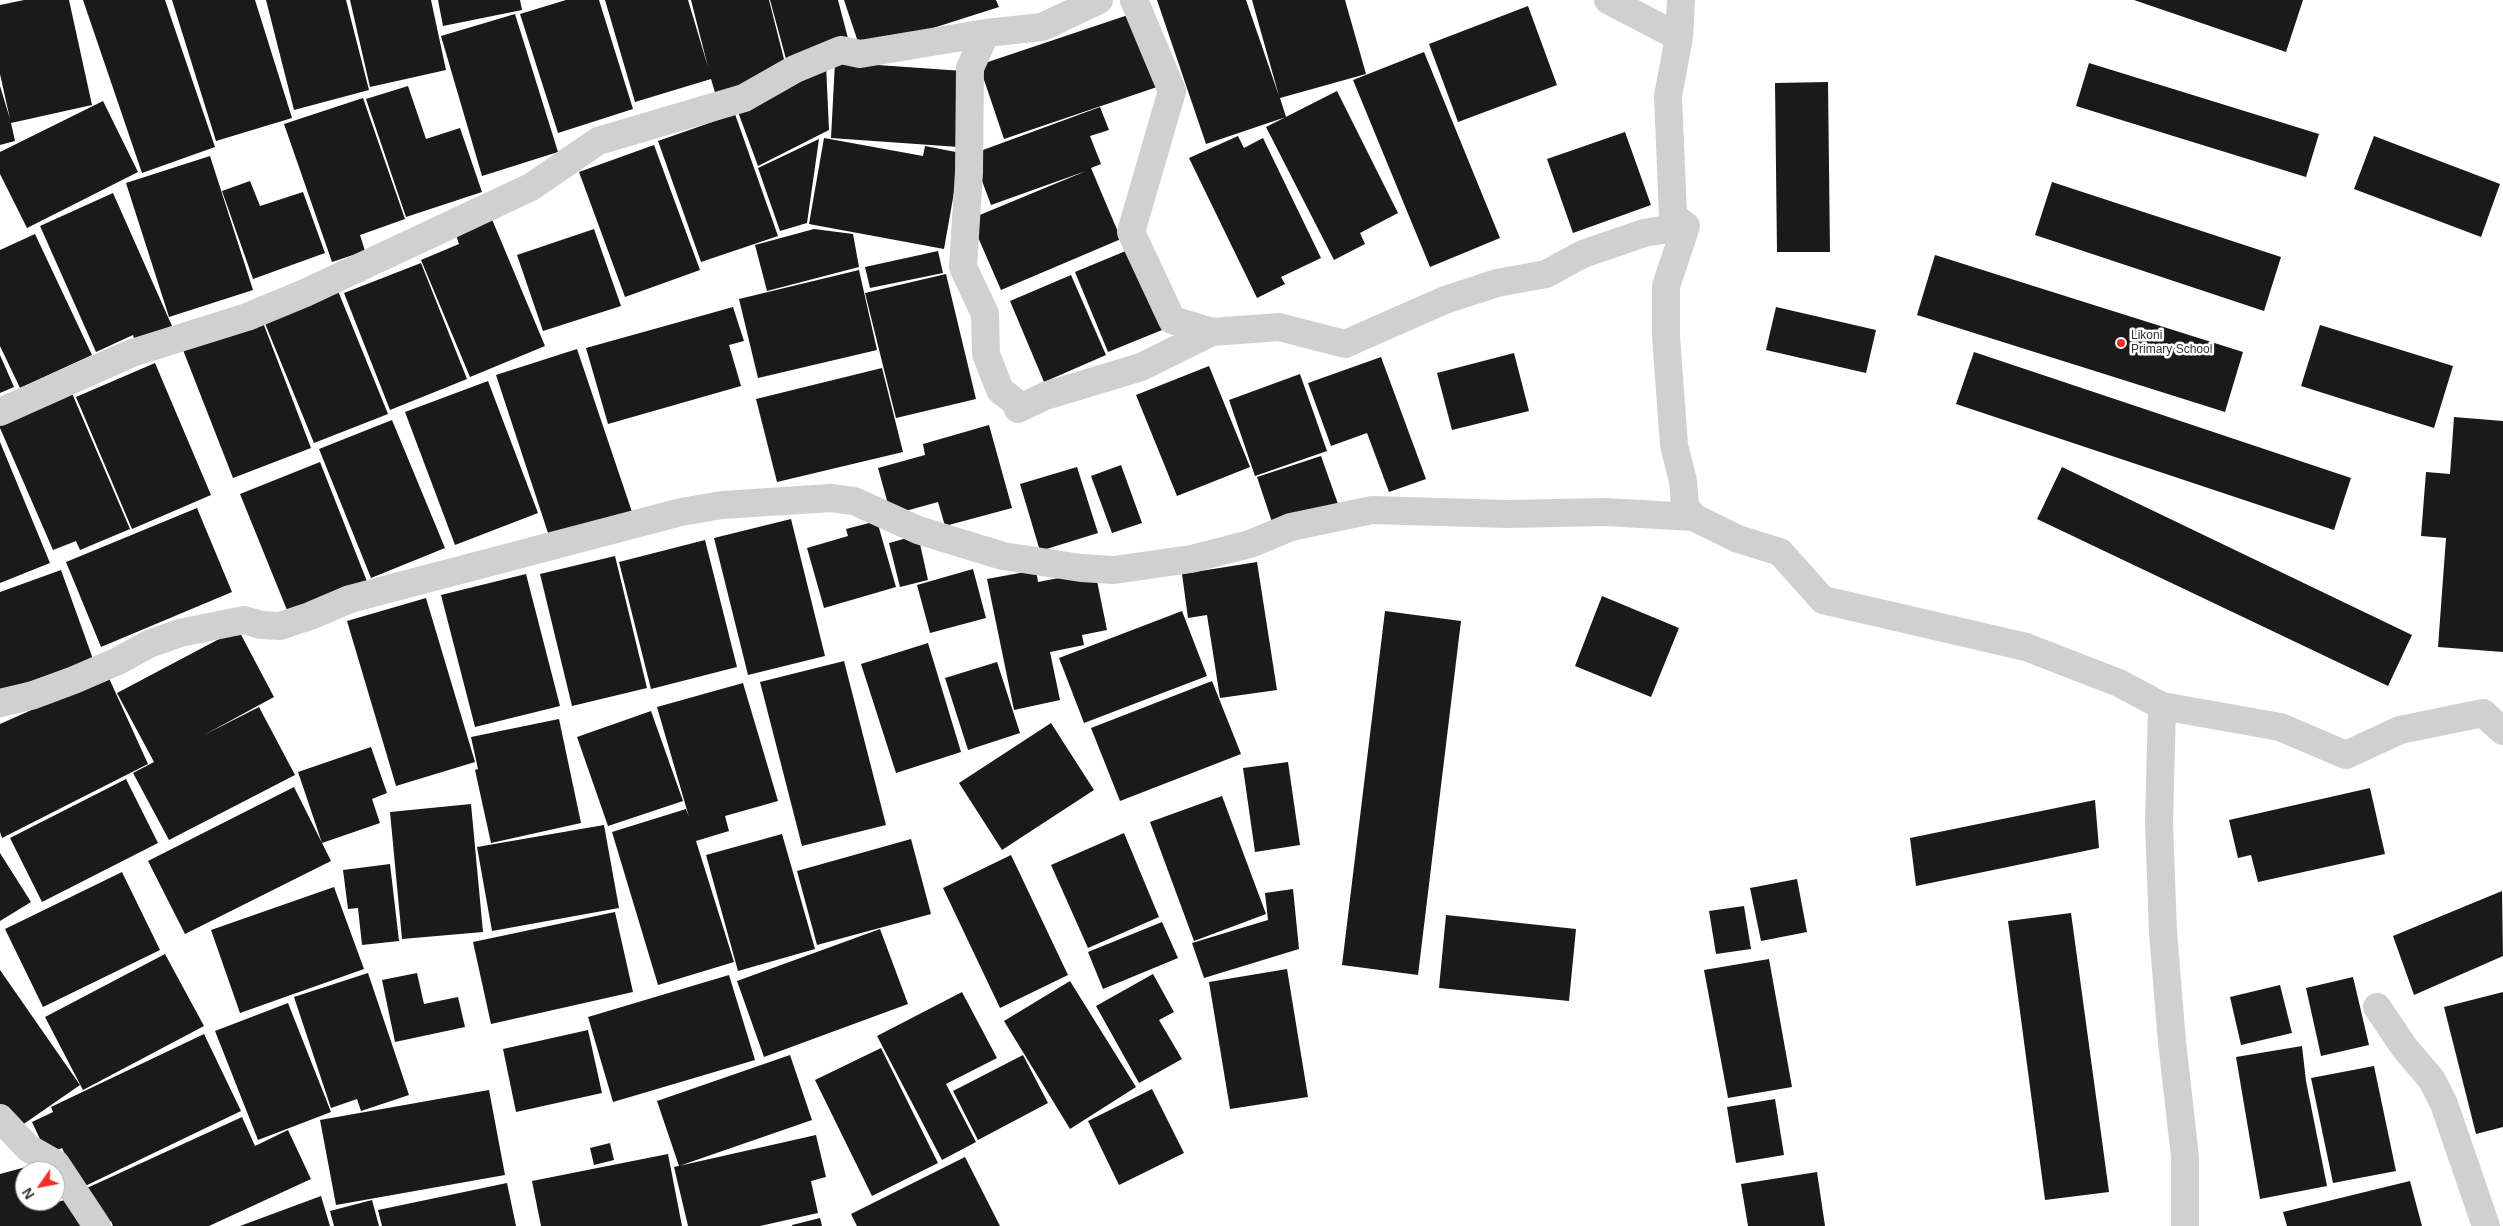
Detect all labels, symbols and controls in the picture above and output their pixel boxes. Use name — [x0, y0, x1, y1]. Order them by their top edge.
place label: Likoni Primary School — [2131, 329, 2212, 357]
marker: Likoni Primary School — [2115, 337, 2127, 349]
north arrow — [15, 1161, 65, 1211]
text: N — [19, 1185, 38, 1202]

